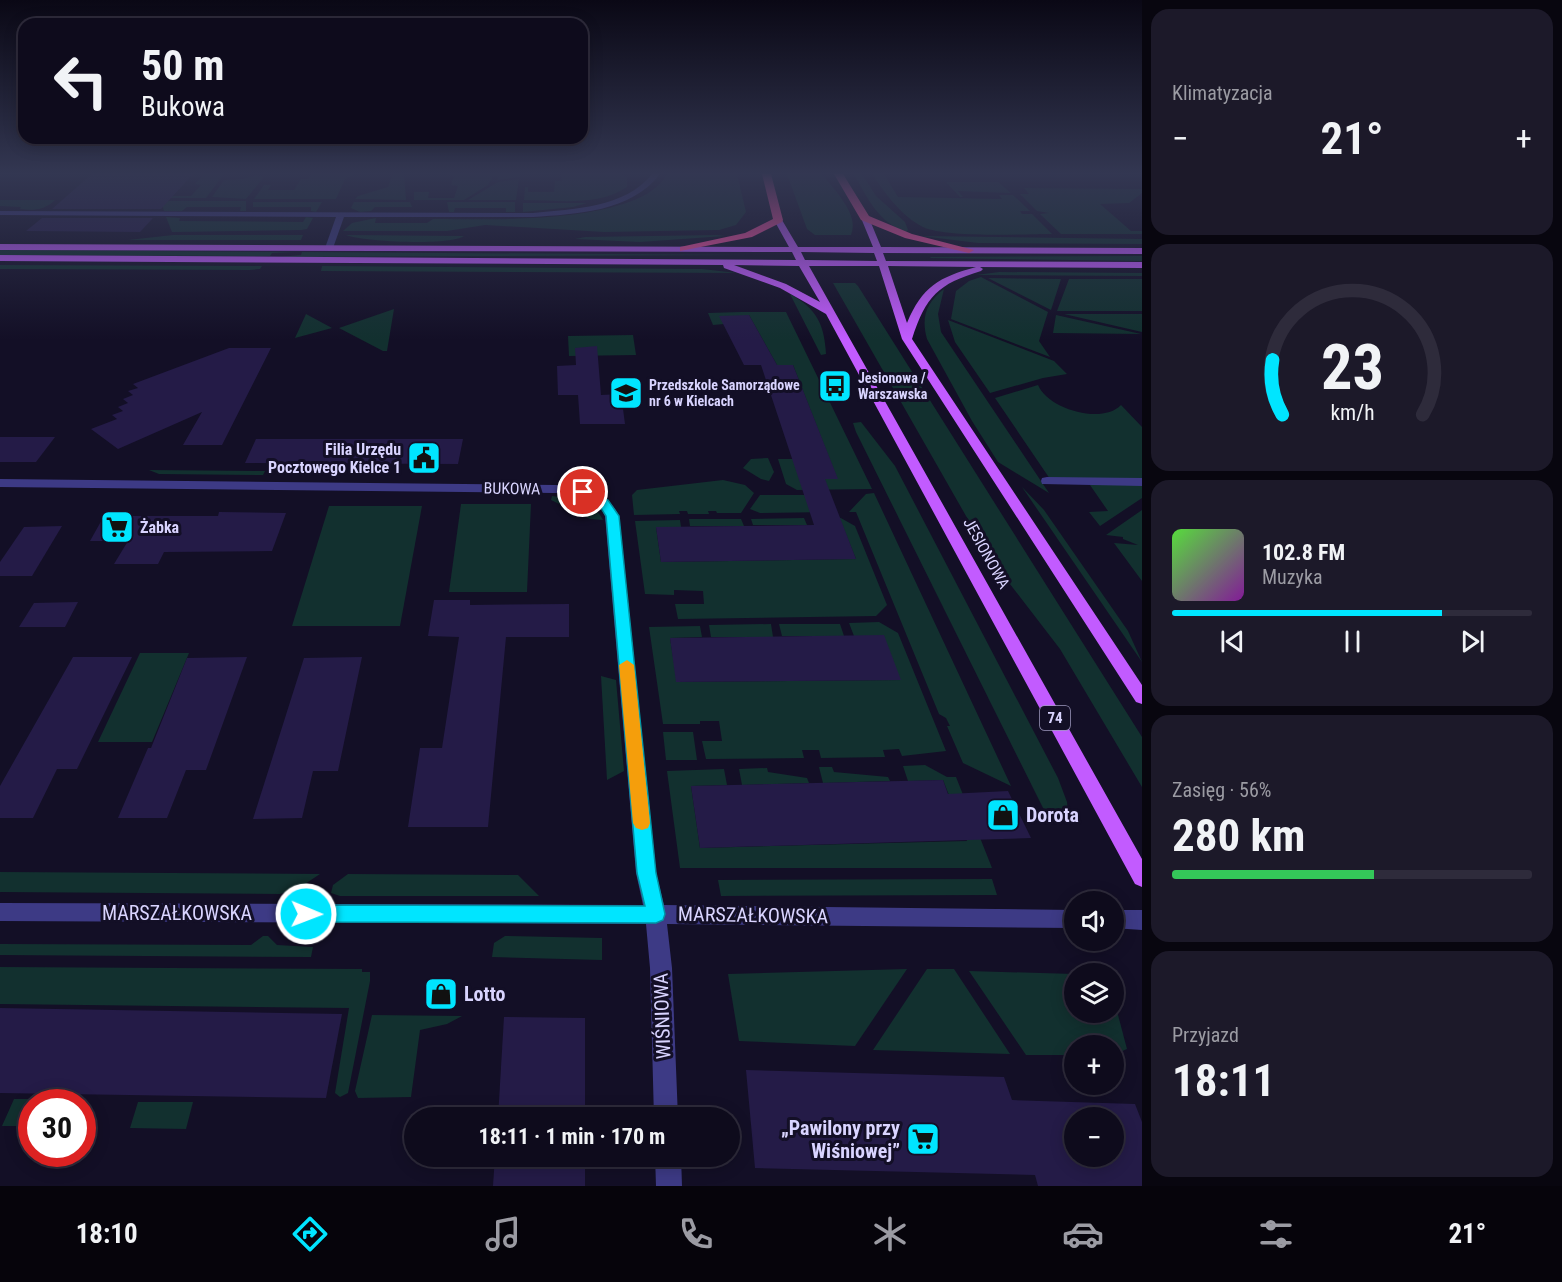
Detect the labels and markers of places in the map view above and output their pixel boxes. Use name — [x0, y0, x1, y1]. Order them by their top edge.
bus stop icon: Jesionowa / Warszawska — [817, 368, 853, 404]
place label: Jesionowa / Warszawska — [858, 370, 928, 402]
school or university icon: Przedszkole Samorządowe nr 6 w Kielcach — [608, 375, 644, 411]
place label: Przedszkole Samorządowe nr 6 w Kielcach — [649, 377, 800, 409]
place label: Filia Urzędu Pocztowego Kielce 1 — [268, 440, 401, 477]
public building icon: Filia Urzędu Pocztowego Kielce 1 — [406, 440, 442, 476]
pin — [557, 466, 608, 517]
supermarket icon: Żabka — [99, 509, 135, 545]
place label: Żabka — [140, 518, 180, 537]
shop icon: Dorota — [985, 797, 1021, 833]
place label: Dorota — [1026, 803, 1079, 827]
shop icon: Lotto — [423, 976, 459, 1012]
place label: Lotto — [464, 982, 505, 1006]
place label: „Pawilony przy Wiśniowej” — [781, 1116, 900, 1163]
supermarket icon: „Pawilony przy Wiśniowej” — [905, 1121, 941, 1157]

